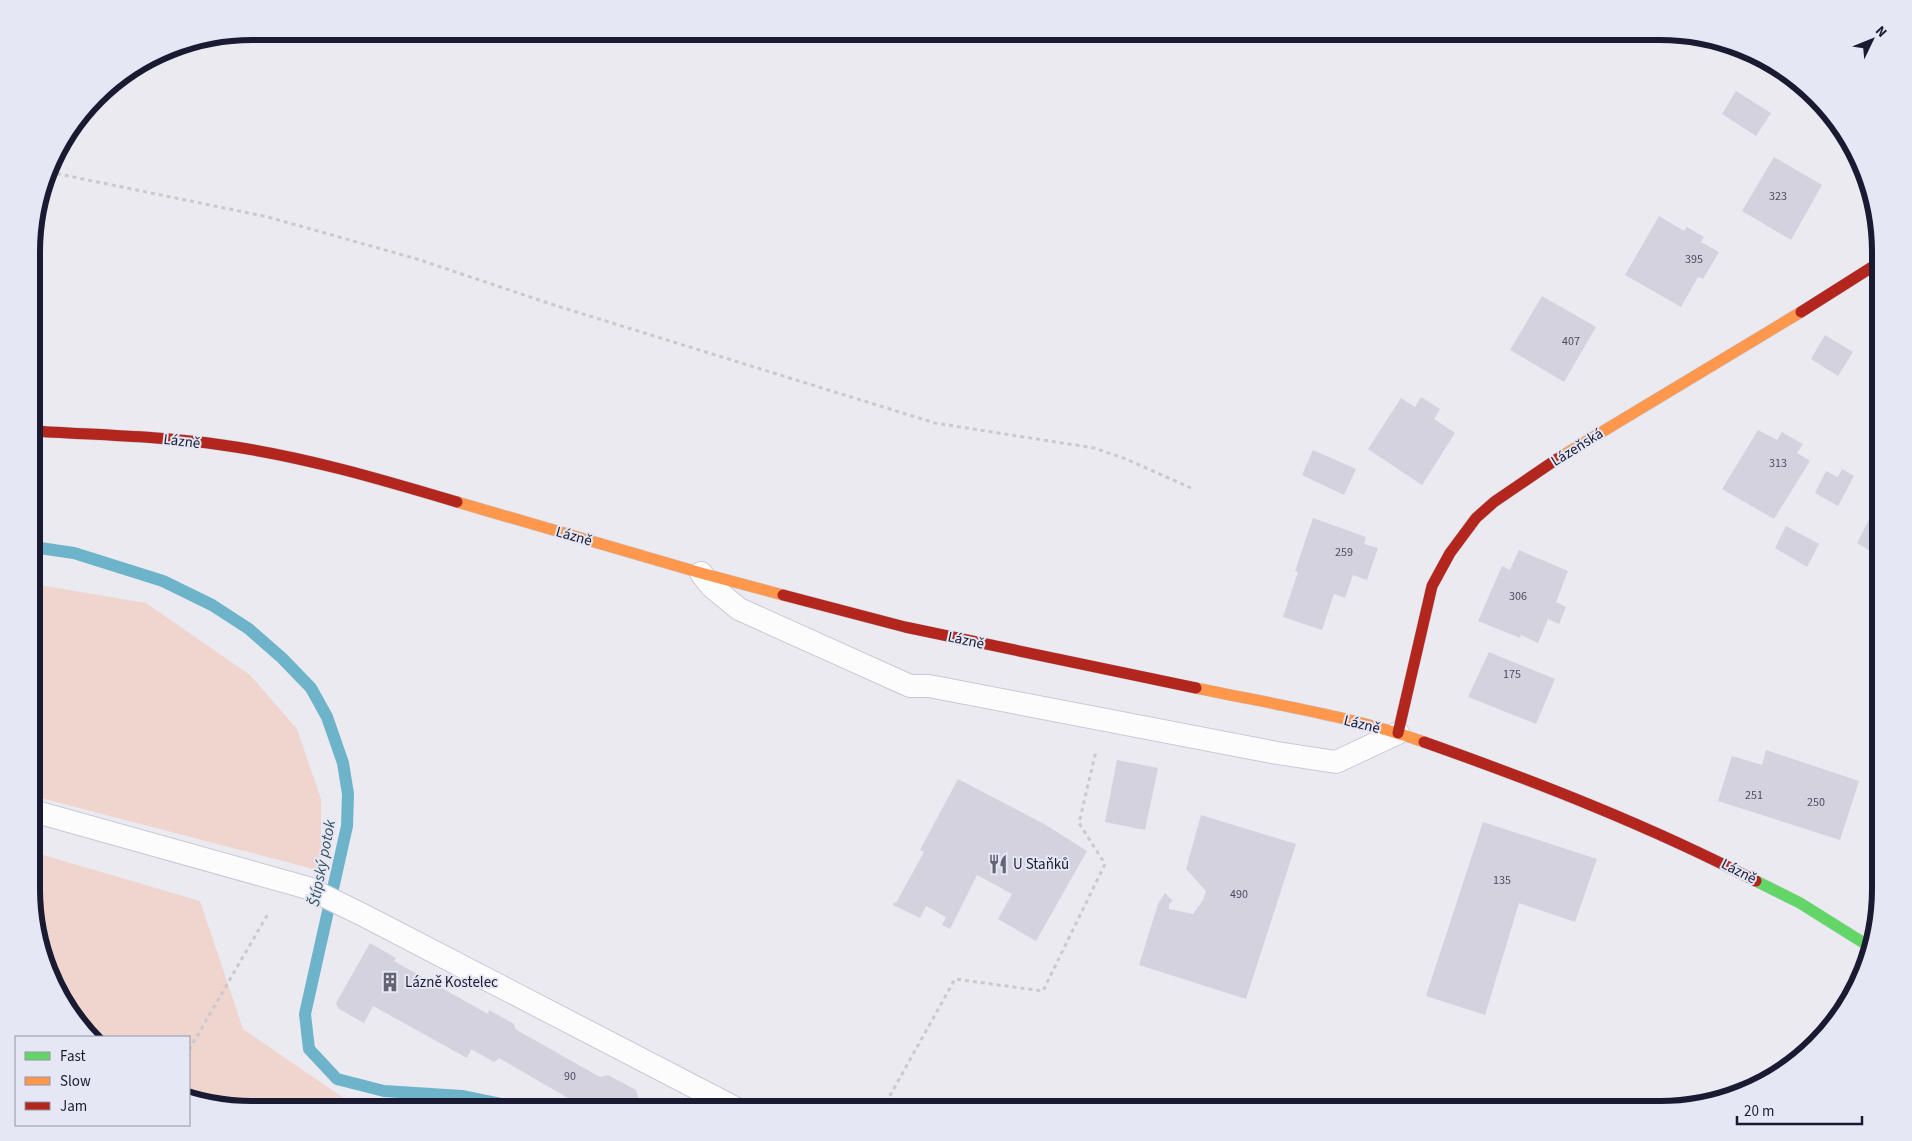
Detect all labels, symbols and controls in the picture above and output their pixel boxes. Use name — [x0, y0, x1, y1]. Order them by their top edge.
north arrow — [1847, 15, 1897, 65]
text: N — [1870, 22, 1891, 42]
house number: 323 — [1769, 188, 1787, 205]
house number: 395 — [1685, 251, 1703, 268]
house number: 407 — [1562, 333, 1580, 350]
street label: Lázeňská — [1547, 423, 1607, 472]
street label: Lázně — [162, 429, 202, 454]
house number: 313 — [1769, 455, 1787, 472]
street label: Lázně — [553, 521, 594, 552]
house number: 259 — [1335, 544, 1353, 561]
house number: 306 — [1509, 588, 1527, 605]
street label: Lázně — [946, 626, 986, 655]
house number: 175 — [1503, 666, 1521, 683]
street label: Lázně — [1341, 710, 1382, 739]
house number: 251 — [1745, 787, 1763, 804]
house number: 250 — [1807, 794, 1825, 811]
water label: Štípský potok — [303, 818, 341, 908]
restaurant icon: U Staňků — [987, 853, 1009, 875]
place label: U Staňků — [1013, 854, 1069, 875]
street label: Lázně — [1718, 854, 1760, 889]
house number: 135 — [1493, 872, 1511, 889]
house number: 490 — [1230, 886, 1248, 903]
building icon: Lázně Kostelec — [379, 971, 401, 993]
place label: Lázně Kostelec — [405, 972, 498, 993]
legend — [15, 1036, 190, 1126]
text: Fast — [60, 1046, 86, 1067]
house number: 90 — [564, 1068, 576, 1085]
text: Slow — [60, 1071, 91, 1092]
scale bar — [1737, 1094, 1862, 1126]
text: Jam — [60, 1096, 87, 1117]
text: 20 m — [1744, 1101, 1774, 1122]

